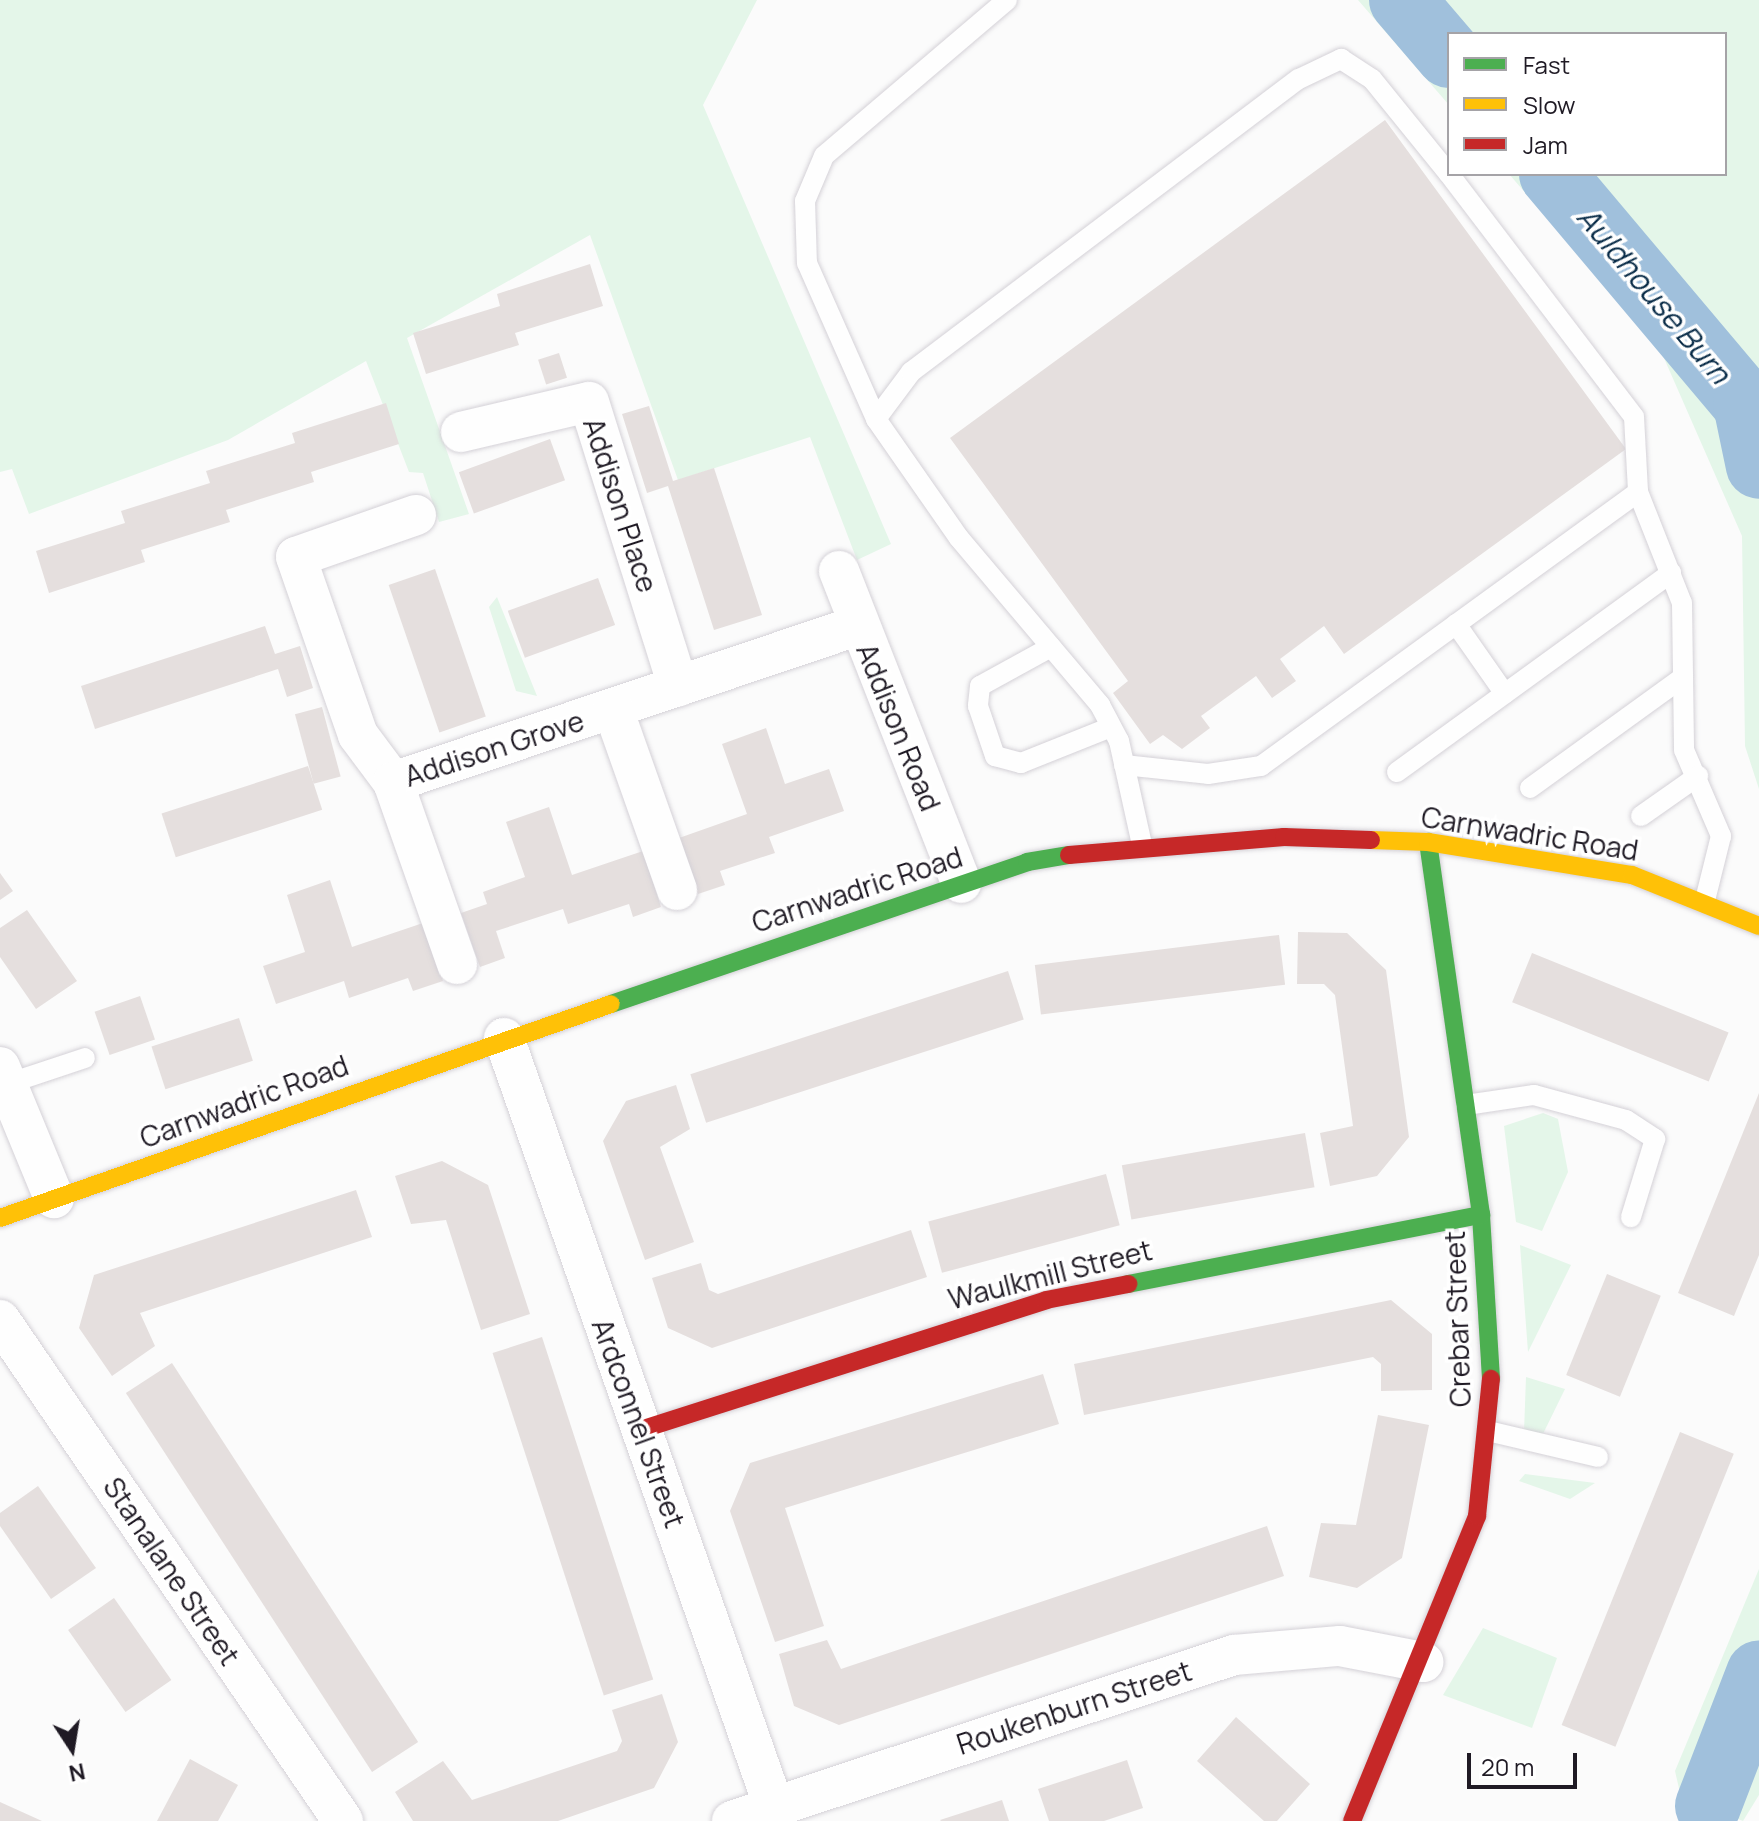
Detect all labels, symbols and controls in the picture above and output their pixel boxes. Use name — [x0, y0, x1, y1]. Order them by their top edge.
legend — [1447, 32, 1727, 176]
text: Fast — [1523, 48, 1570, 81]
text: Slow — [1523, 88, 1576, 121]
text: Jam — [1523, 128, 1568, 161]
water label: Auldhouse Burn — [1570, 200, 1738, 390]
street label: Addison Place — [577, 414, 665, 596]
street label: Addison Road — [850, 639, 948, 815]
street label: Addison Grove — [400, 703, 588, 793]
street label: Carnwadric Road — [1419, 799, 1641, 867]
street label: Carnwadric Road — [748, 839, 966, 939]
street label: Carnwadric Road — [135, 1048, 353, 1154]
street label: Crebar Street — [1437, 1230, 1477, 1408]
street label: Waulkmill Street — [945, 1232, 1155, 1316]
street label: Ardconnel Street — [586, 1314, 692, 1532]
street label: Stanalane Street — [97, 1471, 247, 1671]
street label: Roukenburn Street — [952, 1653, 1196, 1761]
north arrow — [32, 1709, 112, 1789]
scale bar — [1471, 1737, 1581, 1787]
text: 20 m — [1481, 1750, 1534, 1783]
text: N — [66, 1756, 88, 1789]

